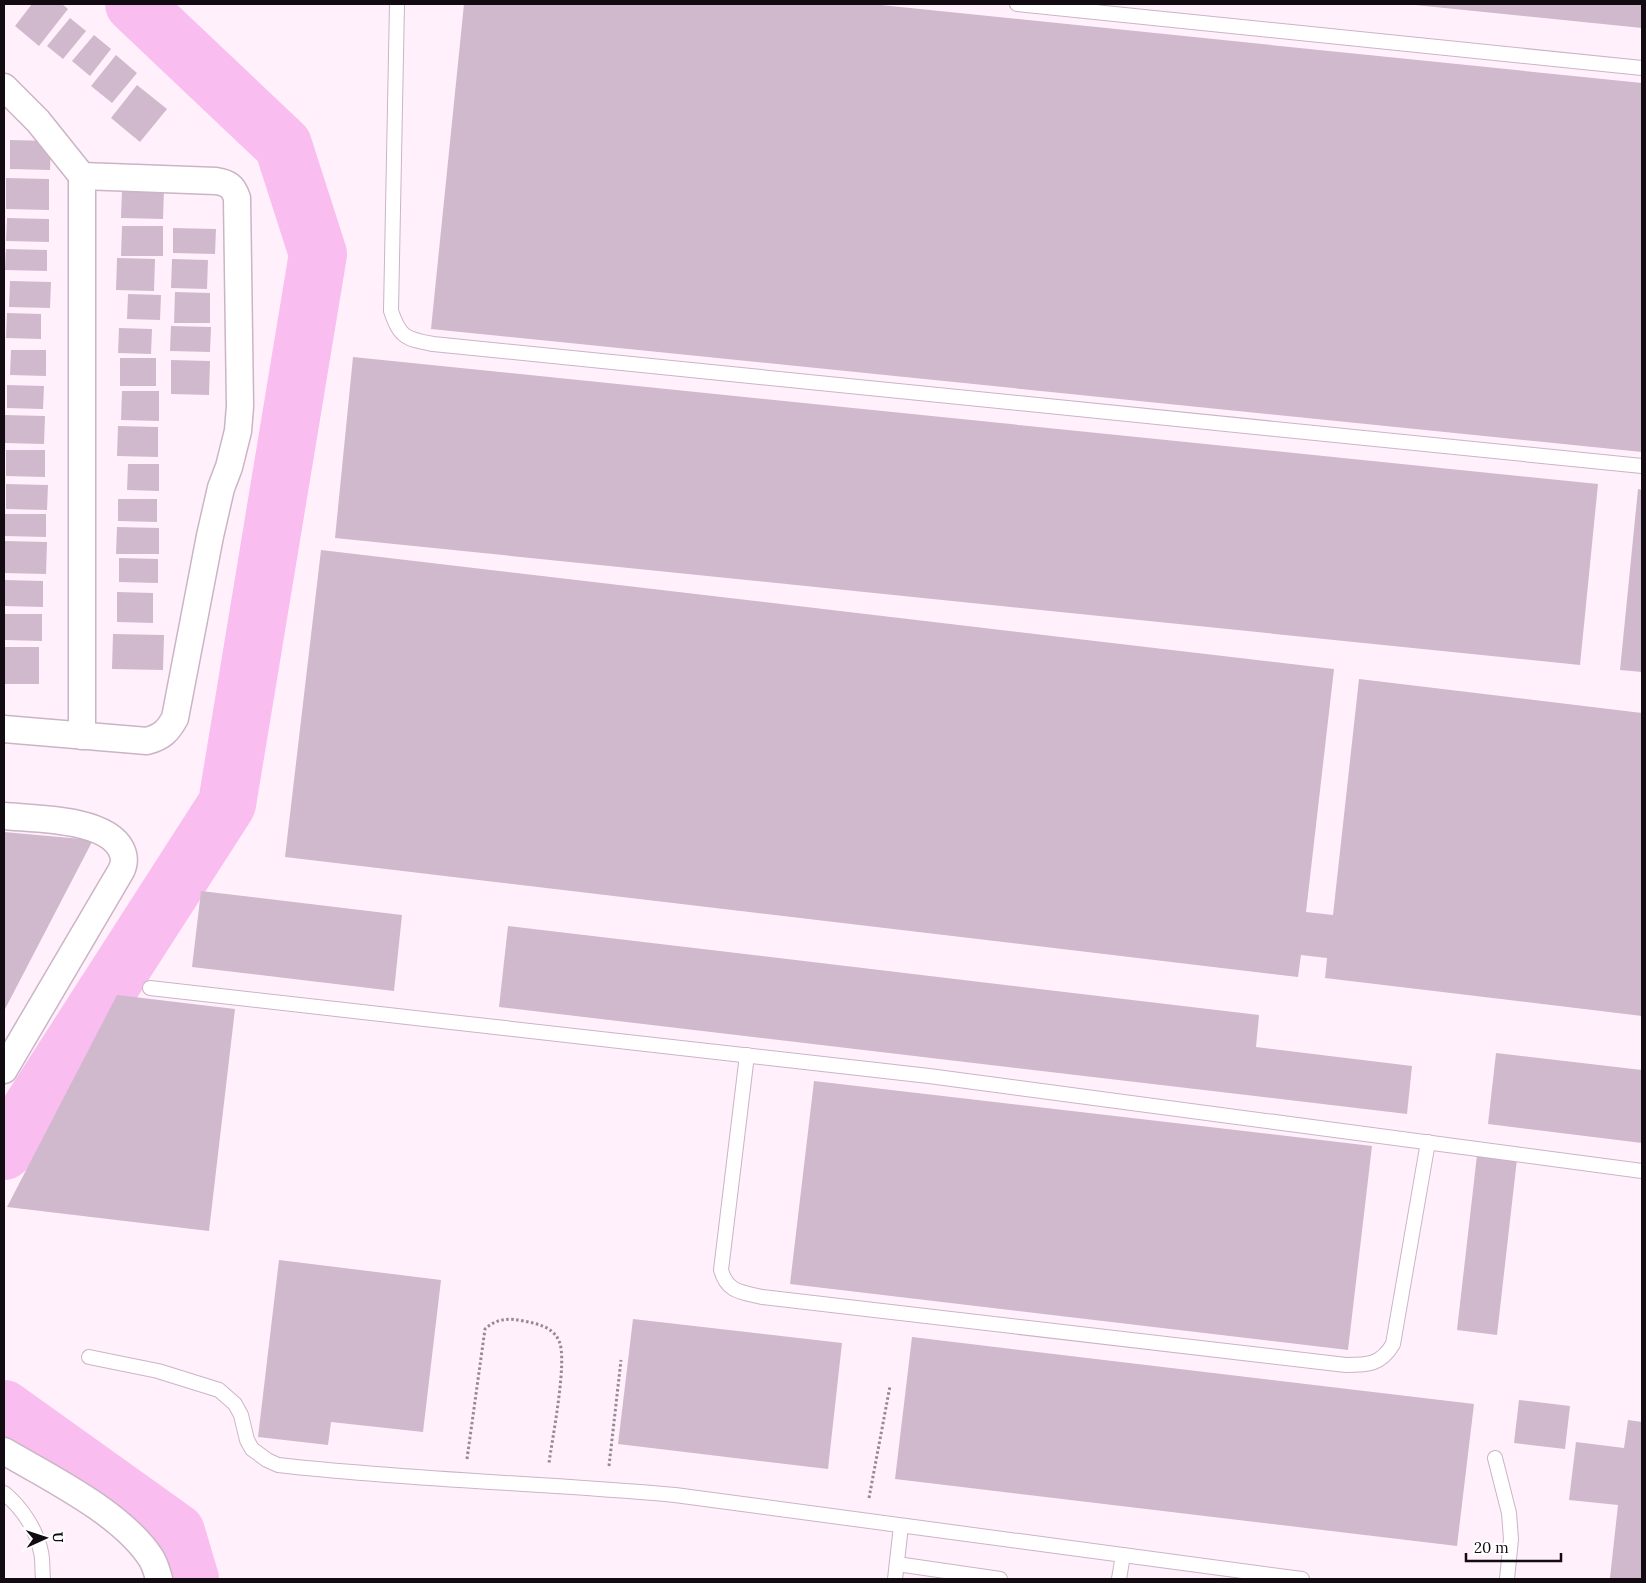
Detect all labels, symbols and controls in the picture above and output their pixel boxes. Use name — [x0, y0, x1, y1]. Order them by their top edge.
north arrow — [20, 1513, 70, 1563]
scale bar — [1466, 1530, 1561, 1562]
text: U — [49, 1532, 67, 1543]
text: 20 m — [1474, 1538, 1509, 1557]

